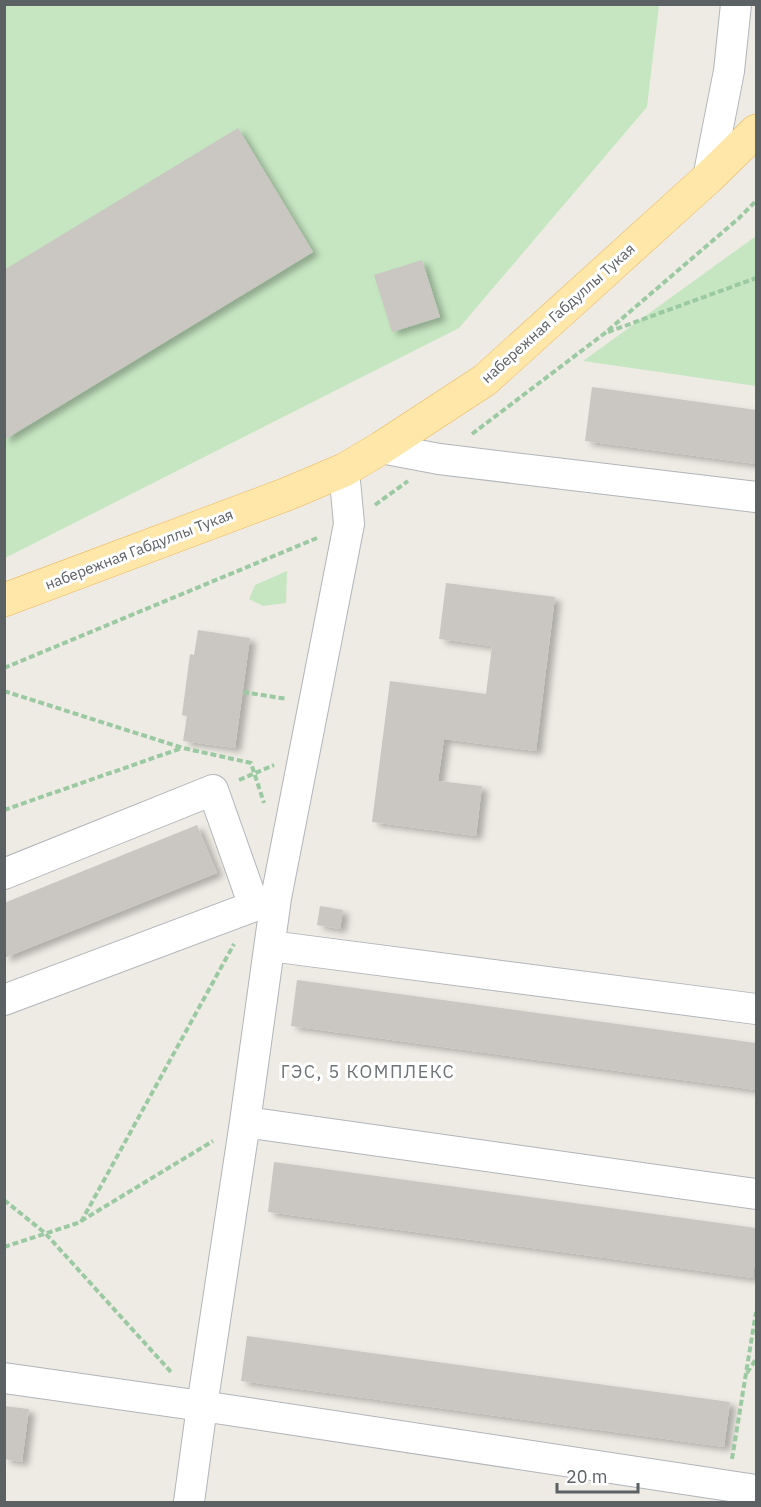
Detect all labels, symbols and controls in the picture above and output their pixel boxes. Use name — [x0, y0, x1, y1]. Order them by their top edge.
street label: набережная Габдуллы Тукая — [477, 239, 639, 387]
street label: набережная Габдуллы Тукая — [42, 504, 236, 594]
district label: ГЭС, 5 КОМПЛЕКС — [281, 1060, 455, 1083]
scale bar — [557, 1456, 638, 1494]
text: 20 m — [566, 1465, 608, 1488]

